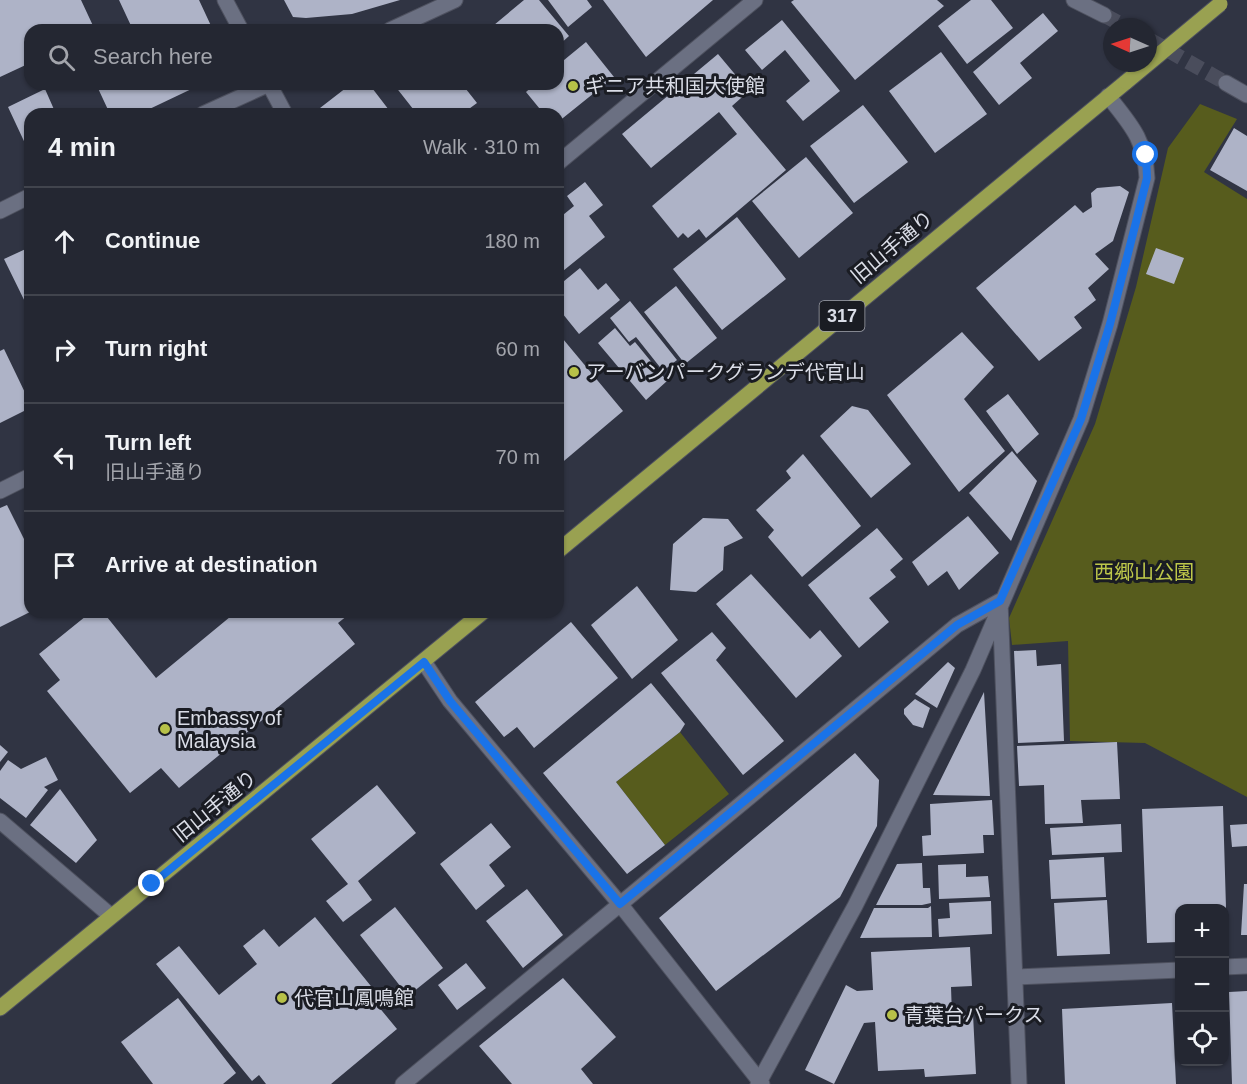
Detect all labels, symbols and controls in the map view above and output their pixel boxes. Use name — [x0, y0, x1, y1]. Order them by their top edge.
north arrow — [1103, 18, 1157, 72]
search box — [24, 24, 564, 90]
icon: search — [45, 41, 78, 74]
text: Search here — [93, 44, 213, 69]
place label: ギニア共和国大使館 — [585, 75, 765, 97]
marker: ギニア共和国大使館 — [566, 79, 580, 93]
text: 4 min — [48, 132, 116, 162]
text: Walk · 310 m — [423, 136, 540, 158]
route start — [1132, 141, 1158, 167]
street label: 旧山手通り — [847, 206, 937, 288]
icon: ahead — [48, 225, 81, 258]
text: Continue — [105, 228, 200, 253]
text: 180 m — [484, 230, 540, 252]
road number: 317 — [820, 301, 864, 331]
icon: right — [48, 333, 81, 366]
text: Turn right — [105, 336, 207, 361]
text: 60 m — [496, 338, 540, 360]
place label: アーバンパークグランデ代官山 — [586, 361, 865, 383]
marker: アーバンパークグランデ代官山 — [567, 365, 581, 379]
text: Turn left — [105, 430, 191, 455]
icon: left — [48, 441, 81, 474]
text: 70 m — [496, 446, 540, 468]
text: 旧山手通り — [105, 461, 205, 483]
icon: arrive — [48, 549, 81, 582]
text: Arrive at destination — [105, 552, 318, 577]
park label: 西郷山公園 — [1094, 561, 1194, 583]
place label: Embassy of Malaysia — [177, 707, 282, 752]
marker: Embassy of Malaysia — [158, 722, 172, 736]
street label: 旧山手通り — [169, 766, 261, 846]
route end — [138, 870, 164, 896]
map controls — [1175, 904, 1229, 1066]
button: + — [1175, 904, 1229, 958]
button: − — [1175, 958, 1229, 1012]
place label: 代官山鳳鳴館 — [294, 987, 414, 1009]
marker: 代官山鳳鳴館 — [275, 991, 289, 1005]
place label: 青葉台パークス — [904, 1004, 1043, 1026]
marker: 青葉台パークス — [885, 1008, 899, 1022]
button: locate — [1175, 1012, 1229, 1066]

